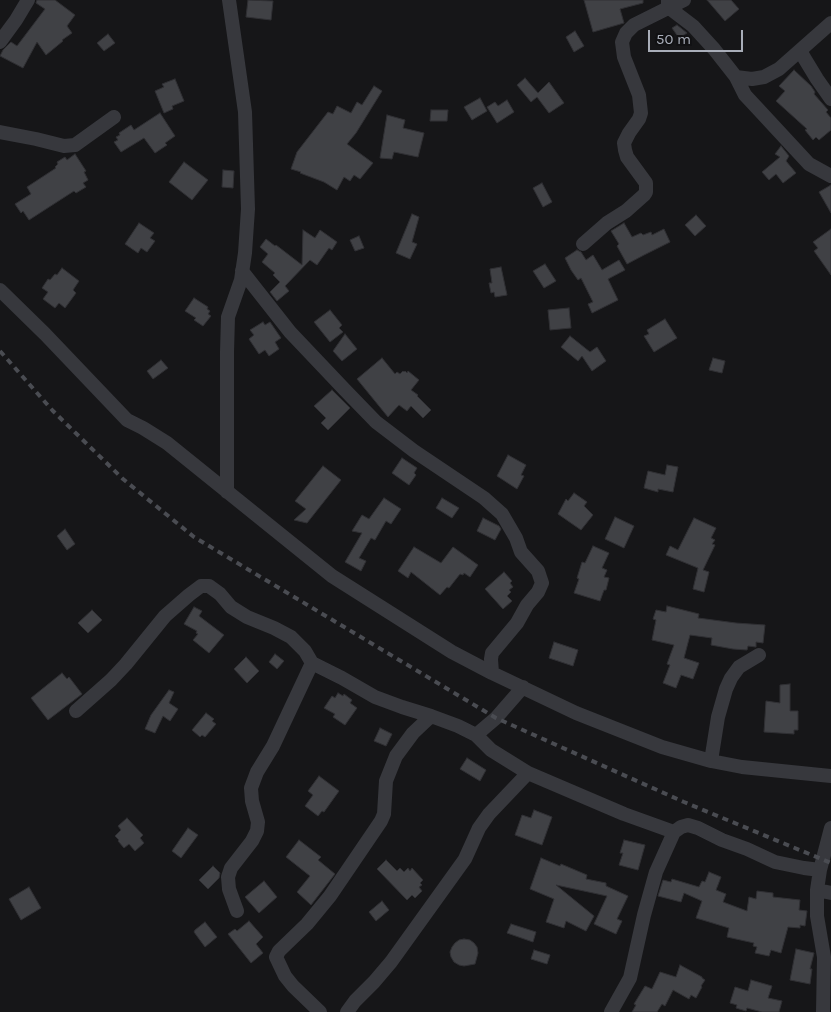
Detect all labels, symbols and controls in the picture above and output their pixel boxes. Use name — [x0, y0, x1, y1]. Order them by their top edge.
scale bar — [651, 20, 746, 52]
text: 50 m — [656, 30, 691, 48]

